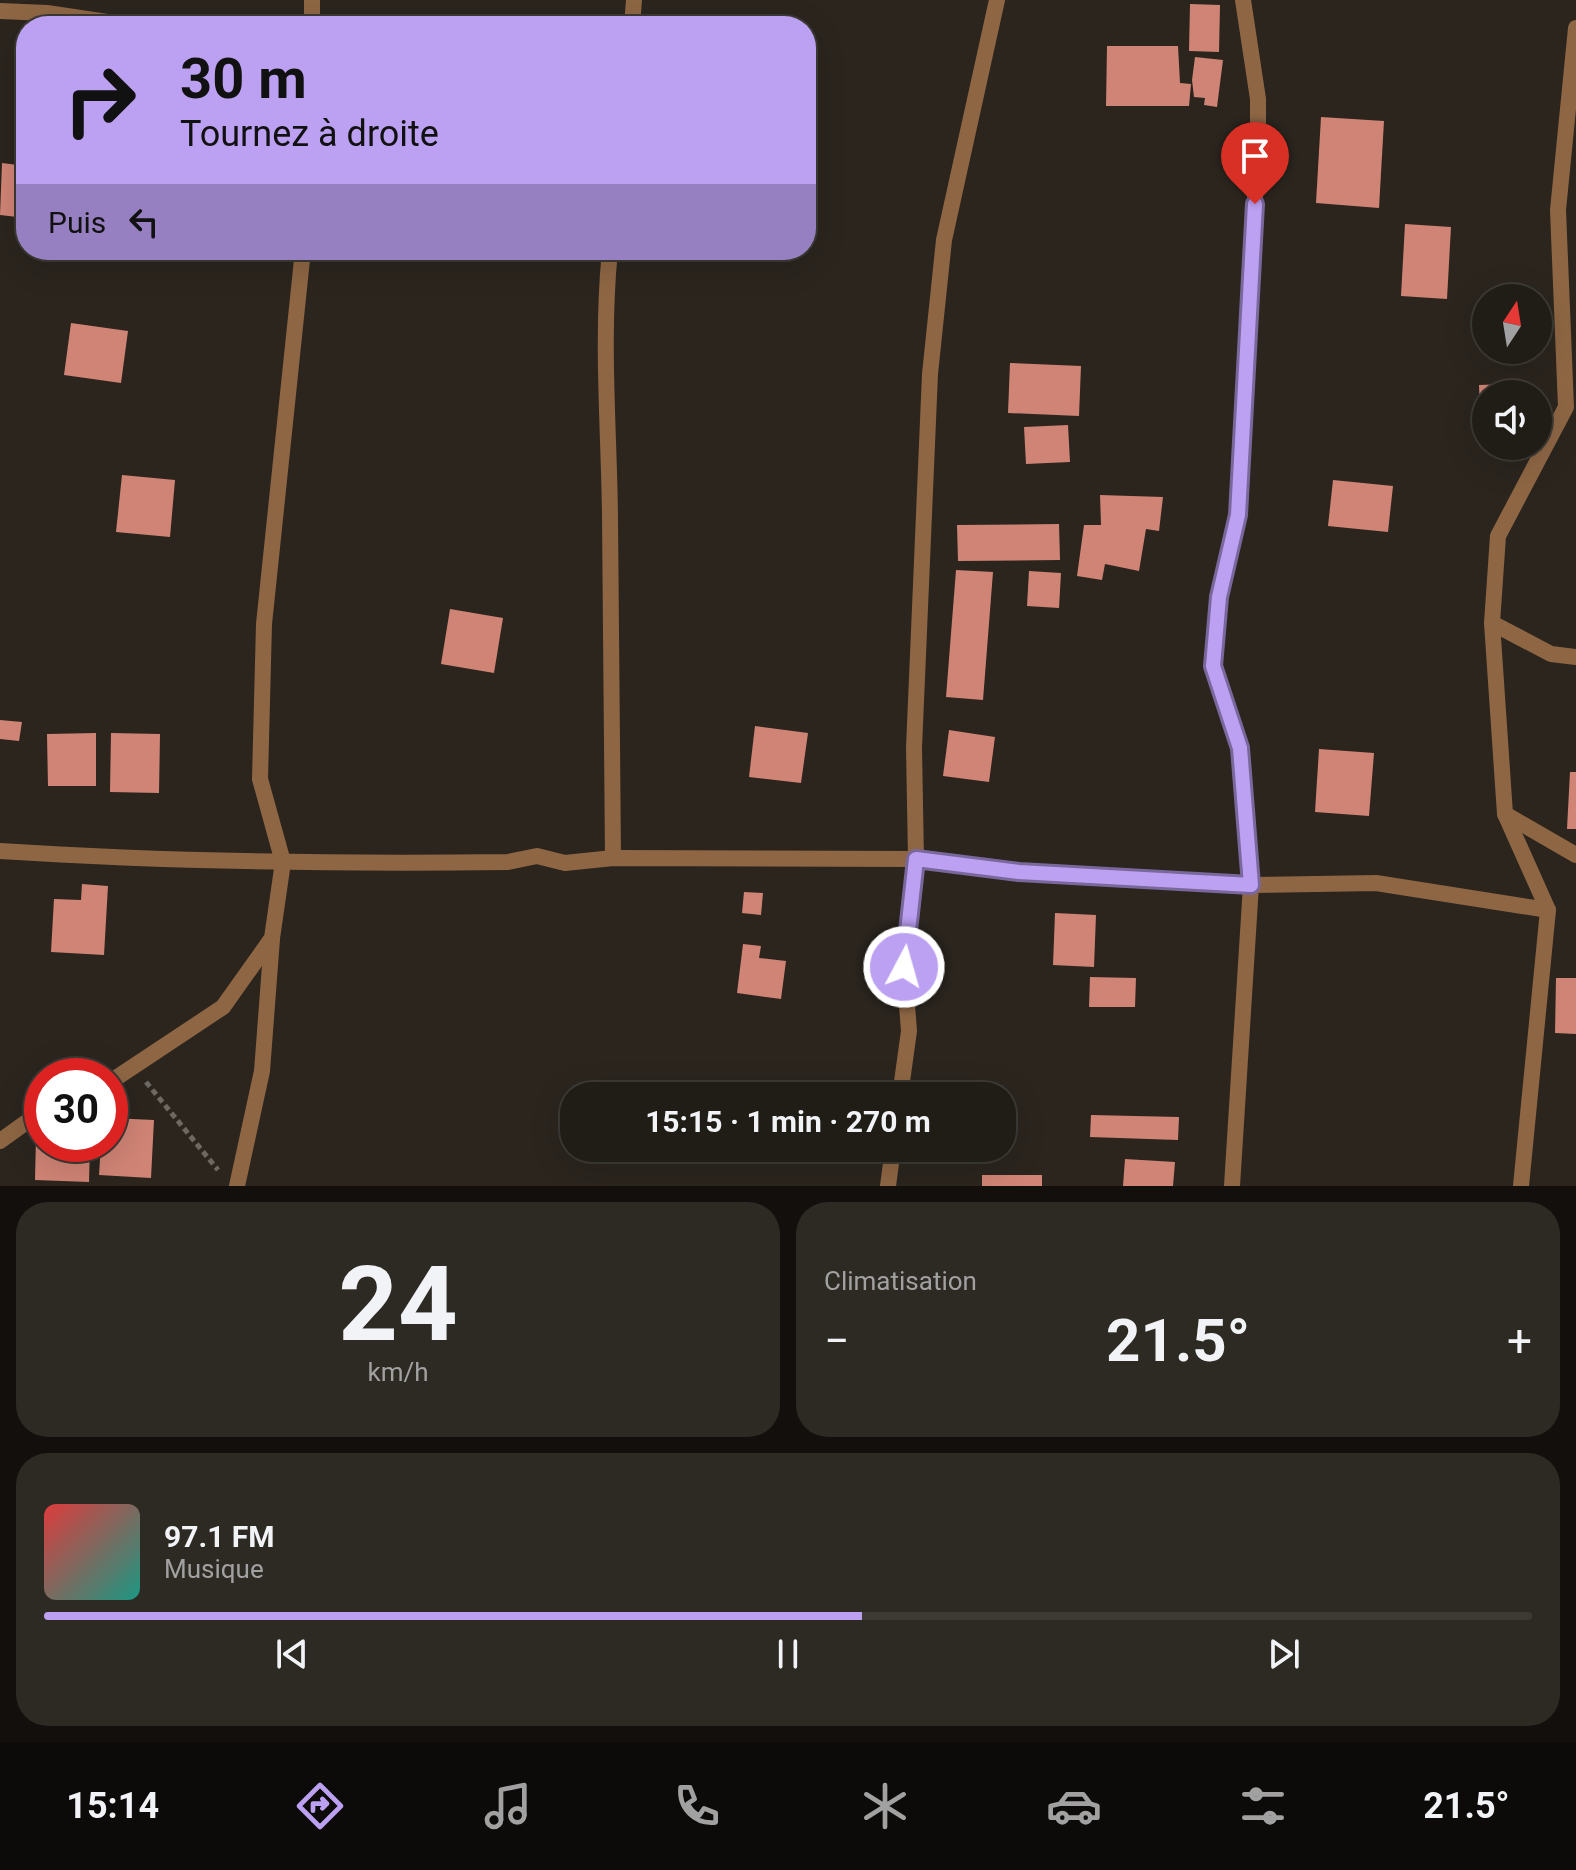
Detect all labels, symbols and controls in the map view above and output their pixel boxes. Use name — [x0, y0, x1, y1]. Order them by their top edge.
text: 30 m — [180, 46, 307, 112]
icon: right — [48, 48, 152, 152]
text: Tournez à droite — [180, 113, 439, 155]
pin — [1221, 122, 1289, 204]
icon: arrive — [1233, 134, 1277, 178]
icon: left — [122, 200, 166, 244]
text: Puis — [48, 205, 106, 240]
north arrow — [1472, 284, 1552, 364]
map controls — [1472, 284, 1552, 460]
button: sound — [1472, 380, 1552, 460]
position arrow — [862, 925, 946, 1009]
speed limit sign: 30 — [24, 1058, 128, 1162]
text: 15:15 · 1 min · 270 m — [645, 1104, 931, 1139]
text: 24 — [338, 1244, 458, 1365]
text: Climatisation — [824, 1266, 977, 1296]
text: 21.5° — [1106, 1305, 1250, 1376]
text: − — [824, 1315, 849, 1367]
text: + — [1507, 1315, 1532, 1367]
text: km/h — [367, 1357, 429, 1387]
text: 97.1 FM — [164, 1519, 275, 1554]
text: Musique — [164, 1554, 264, 1584]
icon: previous — [270, 1632, 314, 1676]
icon: pause — [766, 1632, 810, 1676]
icon: next — [1262, 1632, 1306, 1676]
icon: directions — [292, 1778, 348, 1834]
icon: music — [480, 1778, 536, 1834]
icon: phone — [669, 1778, 725, 1834]
icon: climate — [857, 1778, 913, 1834]
icon: car — [1046, 1778, 1102, 1834]
icon: filters — [1235, 1778, 1291, 1834]
text: 15:14 — [66, 1785, 159, 1827]
text: 21.5° — [1423, 1785, 1510, 1827]

